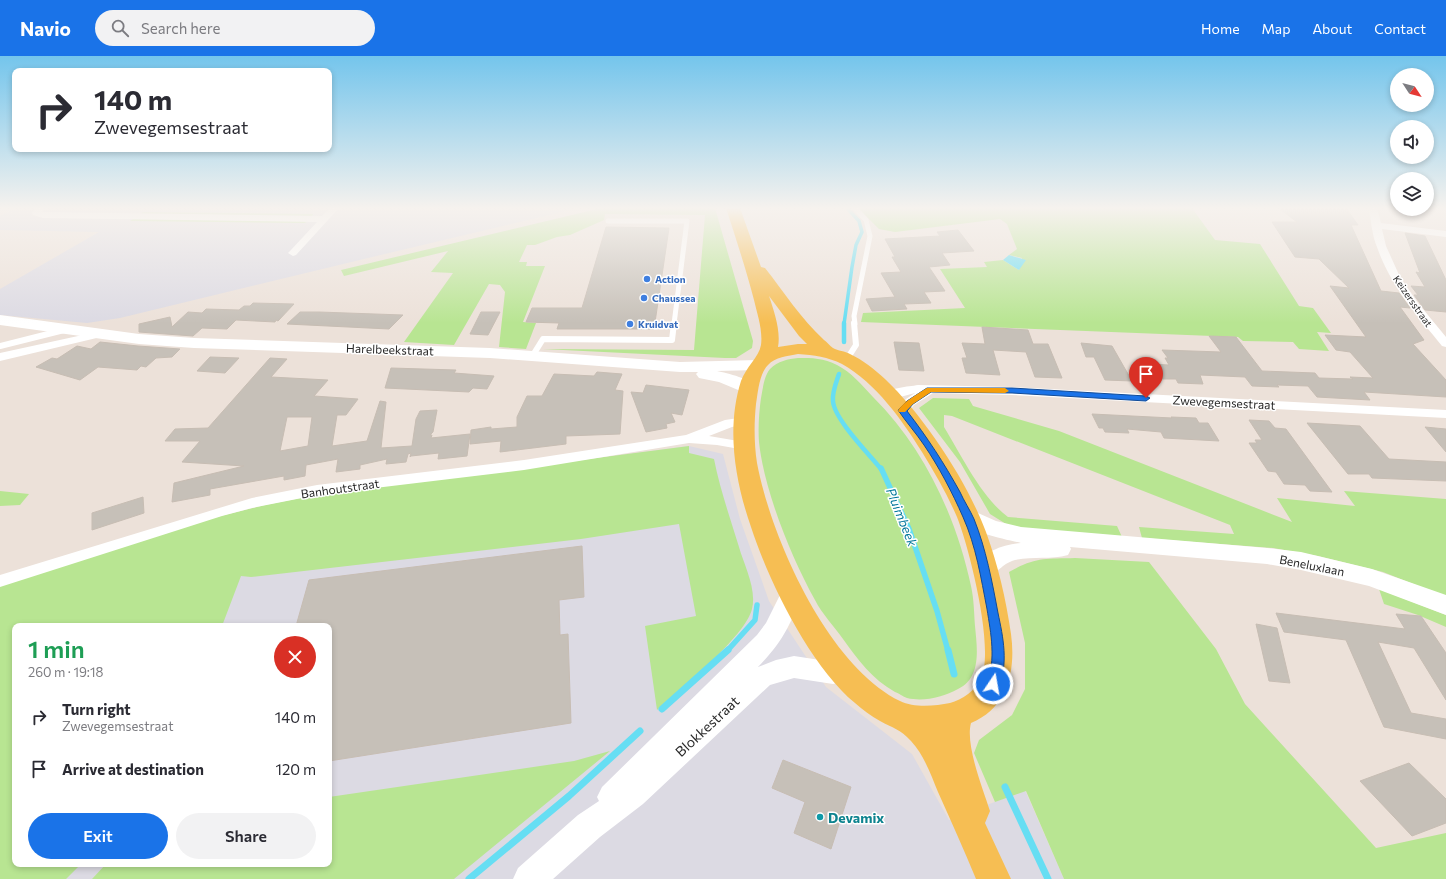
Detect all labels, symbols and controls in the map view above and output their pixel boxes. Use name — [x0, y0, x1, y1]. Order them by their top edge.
search box — [95, 10, 375, 46]
text: Navio — [20, 17, 71, 40]
icon: search — [109, 17, 131, 39]
text: Search here — [141, 19, 220, 37]
text: Home — [1201, 20, 1240, 37]
text: Map — [1262, 20, 1290, 37]
text: About — [1312, 20, 1352, 37]
text: Contact — [1374, 20, 1426, 37]
north arrow — [1390, 68, 1434, 112]
map controls — [1390, 68, 1434, 216]
text: 140 m — [94, 82, 172, 116]
icon: right — [28, 84, 80, 136]
text: Zwevegemsestraat — [94, 116, 248, 138]
button: sound — [1390, 120, 1434, 164]
button: layers — [1390, 172, 1434, 216]
place label: Action — [655, 273, 686, 285]
street label: Keizersstraat — [1391, 273, 1435, 329]
marker: Action — [642, 274, 652, 284]
place label: Chaussea — [652, 292, 695, 304]
marker: Chaussea — [639, 293, 649, 303]
place label: Kruidvat — [638, 318, 678, 330]
marker: Kruidvat — [625, 319, 635, 329]
street label: Harelbeekstraat — [346, 340, 434, 358]
pin — [1129, 357, 1163, 398]
icon: arrive — [1135, 363, 1157, 385]
street label: Zwevegemsestraat — [1172, 392, 1276, 412]
street label: Banhoutstraat — [300, 476, 380, 500]
water label: Pluimbeek — [883, 485, 921, 550]
street label: Beneluxlaan — [1278, 552, 1346, 578]
text: 1 min — [28, 634, 85, 663]
button: close — [274, 636, 316, 678]
position arrow — [972, 663, 1014, 705]
text: 260 m · 19:18 — [28, 664, 103, 680]
street label: Blokkestraat — [672, 692, 743, 760]
text: Turn right — [62, 700, 131, 718]
icon: right — [28, 706, 50, 728]
text: 140 m — [275, 708, 316, 726]
text: Zwevegemsestraat — [62, 718, 173, 734]
icon: arrive — [28, 758, 50, 780]
text: Arrive at destination — [62, 760, 204, 778]
text: 120 m — [276, 760, 316, 778]
place label: Devamix — [828, 809, 884, 826]
marker: Devamix — [815, 812, 825, 822]
button: Exit — [28, 813, 168, 859]
button: Share — [176, 813, 316, 859]

